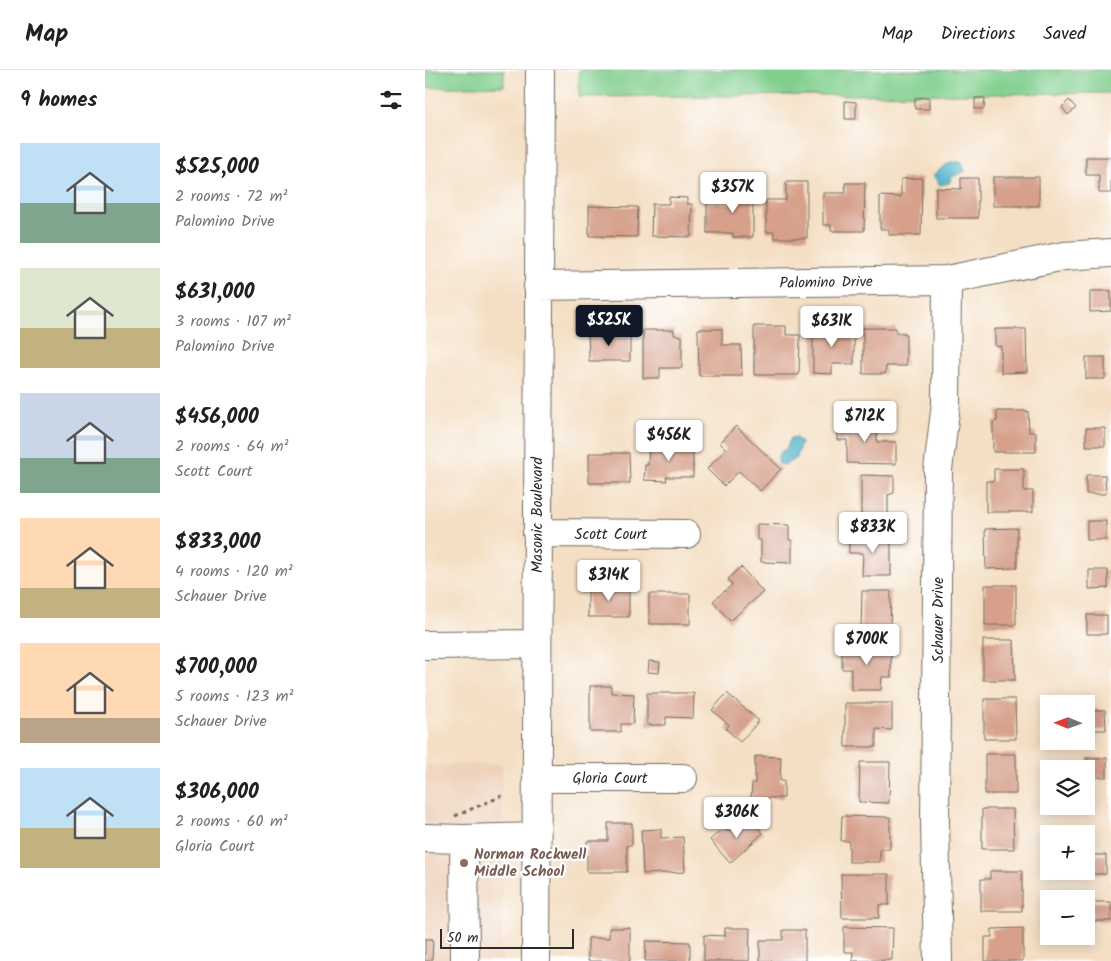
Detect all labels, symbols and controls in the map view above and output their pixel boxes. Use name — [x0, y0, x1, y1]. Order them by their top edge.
text: Map — [25, 15, 68, 54]
text: Map — [881, 20, 913, 49]
text: Directions — [941, 20, 1015, 49]
text: Saved — [1043, 20, 1086, 49]
text: 9 homes — [20, 84, 97, 117]
icon: filters — [377, 86, 405, 114]
text: $525,000 — [175, 151, 259, 184]
icon: home — [60, 163, 120, 223]
pin: $357K — [698, 172, 768, 214]
text: $357K — [711, 175, 755, 200]
text: 2 rooms · 72 m² — [175, 184, 287, 209]
text: Palomino Drive — [175, 209, 274, 234]
street label: Palomino Drive — [779, 270, 873, 296]
text: $631,000 — [175, 276, 254, 309]
icon: home — [60, 288, 120, 348]
pin: $525K — [574, 304, 644, 347]
pin: $631K — [797, 306, 867, 348]
text: $525K — [587, 308, 631, 333]
text: 3 rooms · 107 m² — [175, 309, 291, 334]
text: $631K — [811, 309, 853, 334]
text: Palomino Drive — [175, 334, 274, 359]
pin: $712K — [830, 400, 900, 443]
text: $456,000 — [175, 401, 259, 434]
text: $712K — [845, 404, 885, 429]
icon: home — [60, 413, 120, 473]
pin: $456K — [634, 420, 704, 462]
text: $456K — [647, 423, 691, 448]
text: 2 rooms · 64 m² — [175, 434, 288, 459]
street label: Masonic Boulevard — [526, 456, 550, 573]
text: Scott Court — [175, 459, 253, 484]
pin: $833K — [838, 512, 908, 554]
text: $833K — [850, 515, 896, 540]
street label: Scott Court — [575, 523, 648, 547]
text: $833,000 — [175, 526, 261, 559]
icon: home — [60, 538, 120, 598]
text: 4 rooms · 120 m² — [175, 559, 293, 584]
pin: $314K — [574, 560, 644, 602]
text: $314K — [588, 563, 630, 588]
street label: Schauer Drive — [927, 577, 951, 663]
text: Schauer Drive — [175, 584, 267, 609]
pin: $700K — [832, 624, 902, 666]
text: $700K — [845, 627, 889, 652]
text: $700,000 — [175, 651, 257, 684]
icon: home — [60, 663, 120, 723]
text: 5 rooms · 123 m² — [175, 684, 294, 709]
north arrow — [1040, 695, 1095, 750]
map controls — [1040, 695, 1095, 945]
text: Schauer Drive — [175, 709, 267, 734]
button: layers — [1040, 760, 1095, 815]
street label: Gloria Court — [573, 767, 648, 791]
text: $306,000 — [175, 776, 259, 809]
icon: home — [60, 788, 120, 848]
pin: $306K — [702, 796, 772, 839]
text: $306K — [715, 800, 759, 825]
text: 2 rooms · 60 m² — [175, 809, 288, 834]
button: + — [1040, 825, 1095, 880]
text: Gloria Court — [175, 834, 255, 859]
place label: Norman Rockwell Middle School — [474, 843, 586, 884]
marker: Norman Rockwell Middle School — [458, 857, 470, 869]
button: − — [1040, 890, 1095, 945]
scale bar — [440, 926, 574, 949]
text: 50 m — [447, 927, 478, 949]

